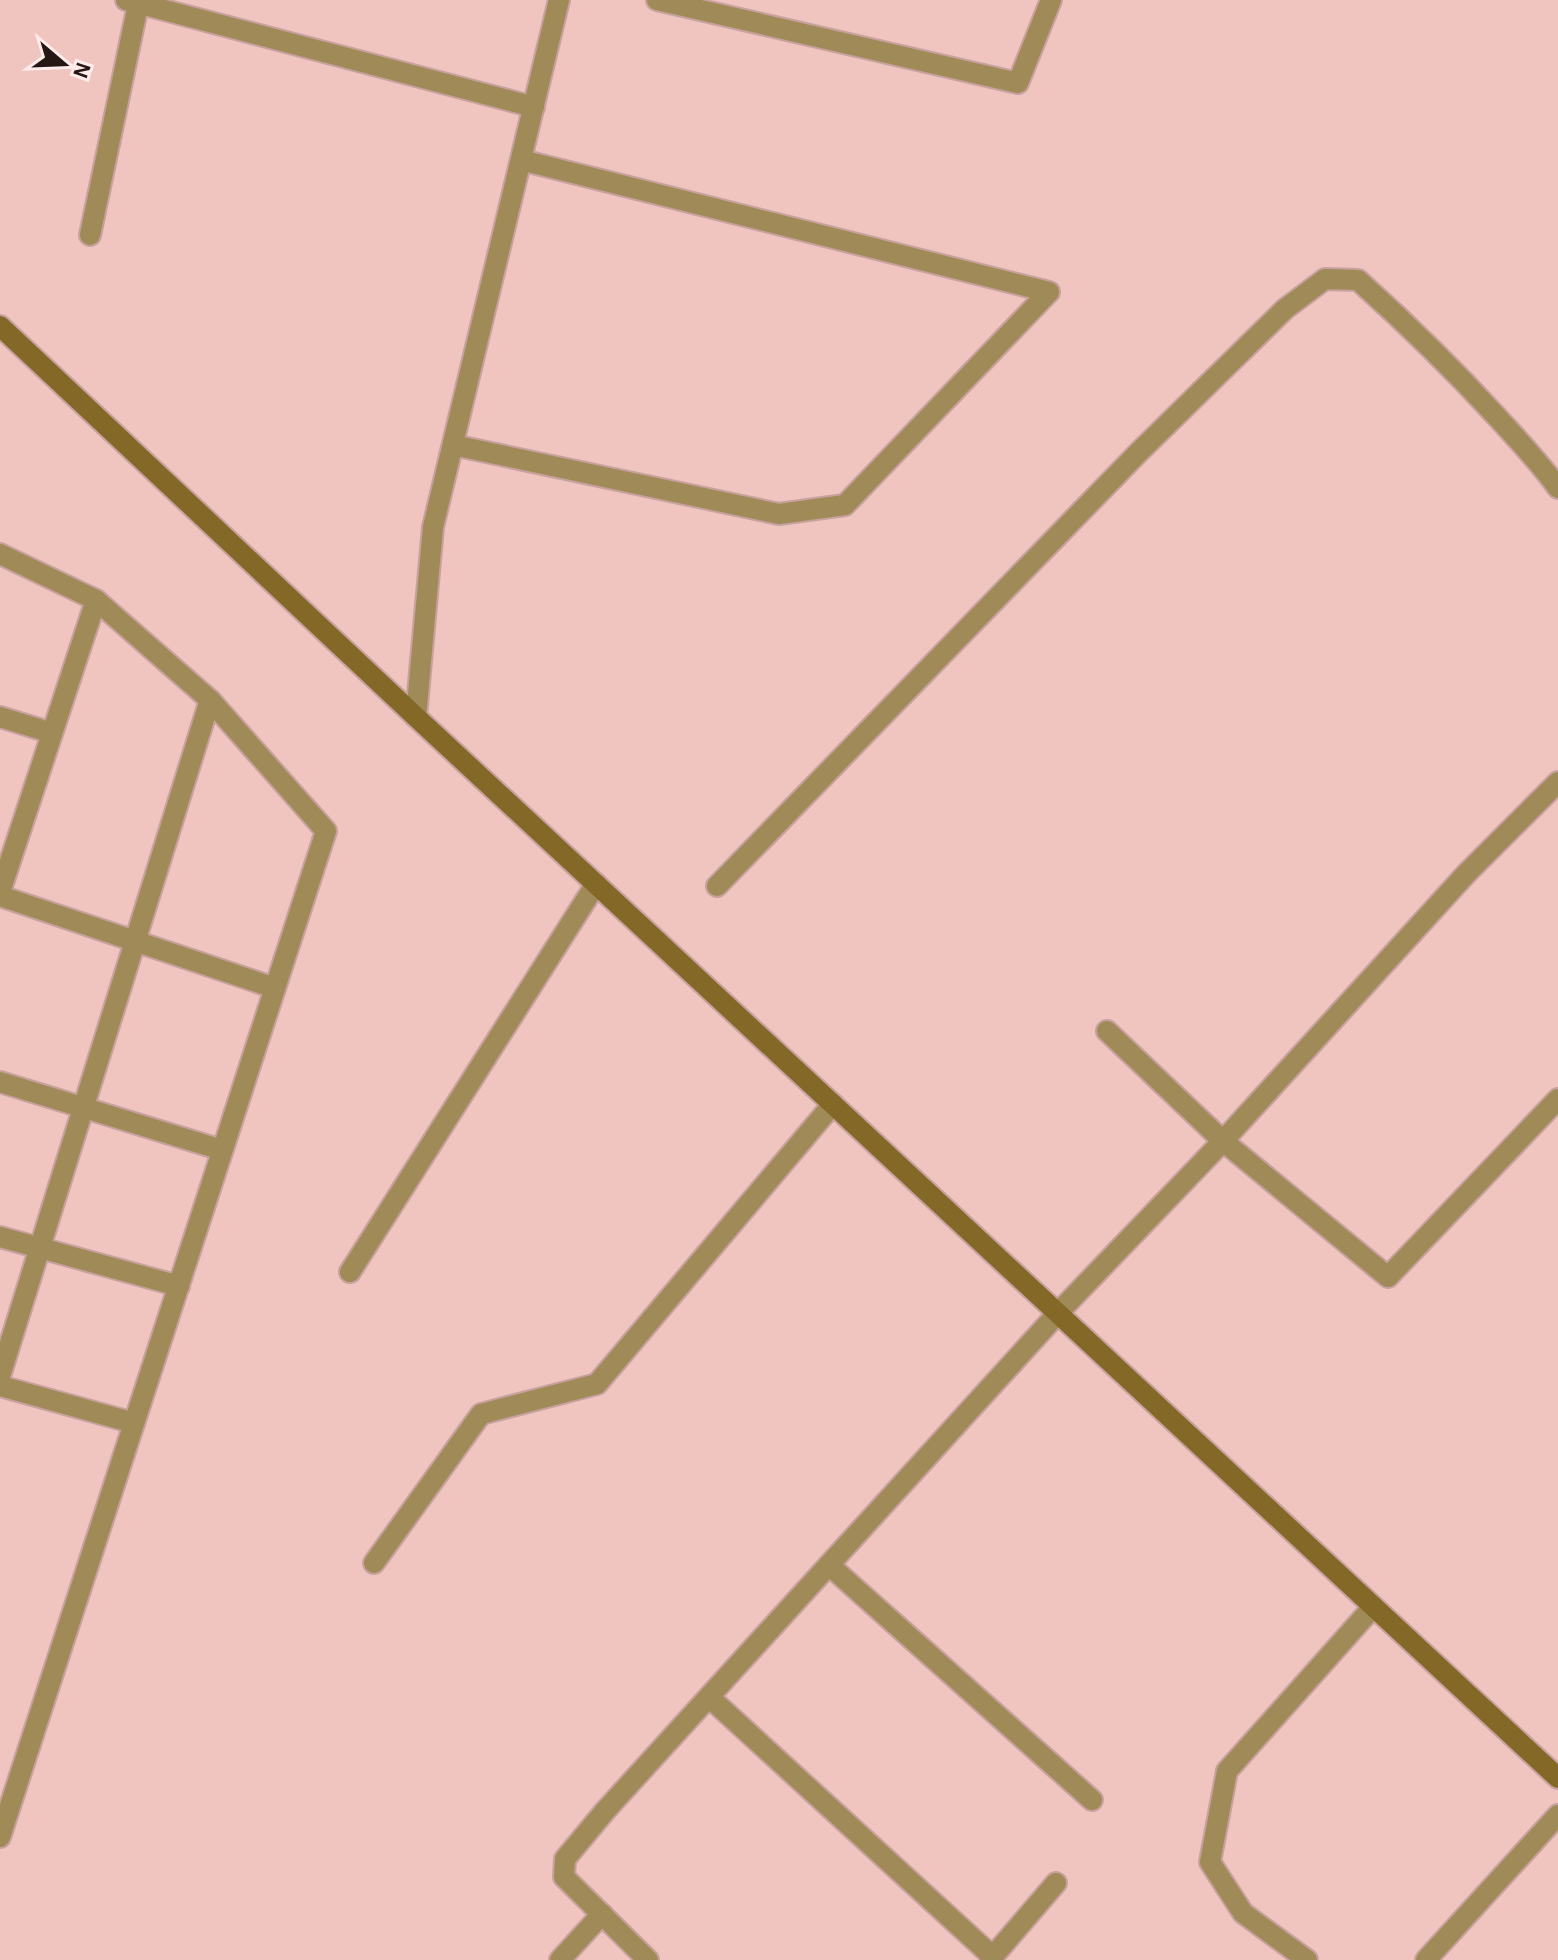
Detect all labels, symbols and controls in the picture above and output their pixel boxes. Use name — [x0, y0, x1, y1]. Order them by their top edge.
north arrow — [24, 24, 104, 104]
text: N — [69, 59, 95, 81]

